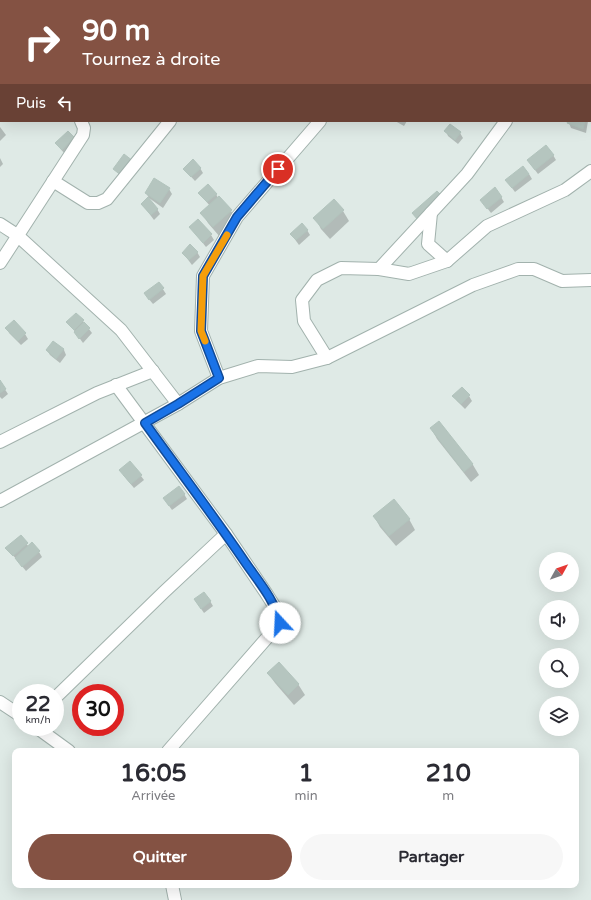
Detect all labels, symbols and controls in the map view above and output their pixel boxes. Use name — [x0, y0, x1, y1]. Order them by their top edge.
text: 90 m — [82, 14, 150, 48]
icon: right — [16, 16, 68, 68]
text: Tournez à droite — [82, 48, 221, 70]
icon: left — [54, 92, 76, 114]
text: Puis — [16, 94, 46, 112]
pin — [261, 152, 295, 186]
icon: arrive — [267, 158, 289, 180]
north arrow — [539, 552, 579, 592]
map controls — [539, 552, 579, 736]
button: sound — [539, 600, 579, 640]
position arrow — [259, 602, 301, 644]
button: search — [539, 648, 579, 688]
speed limit sign: 30 — [72, 684, 124, 736]
text: 22 — [25, 693, 51, 717]
button: layers — [539, 696, 579, 736]
text: km/h — [25, 714, 51, 726]
text: 16:05 — [120, 759, 187, 788]
text: 1 — [299, 759, 314, 788]
text: 210 — [426, 759, 471, 788]
text: Arrivée — [131, 788, 175, 804]
text: min — [295, 788, 318, 804]
text: m — [442, 788, 454, 804]
button: Quitter — [28, 834, 292, 880]
button: Partager — [300, 834, 563, 880]

